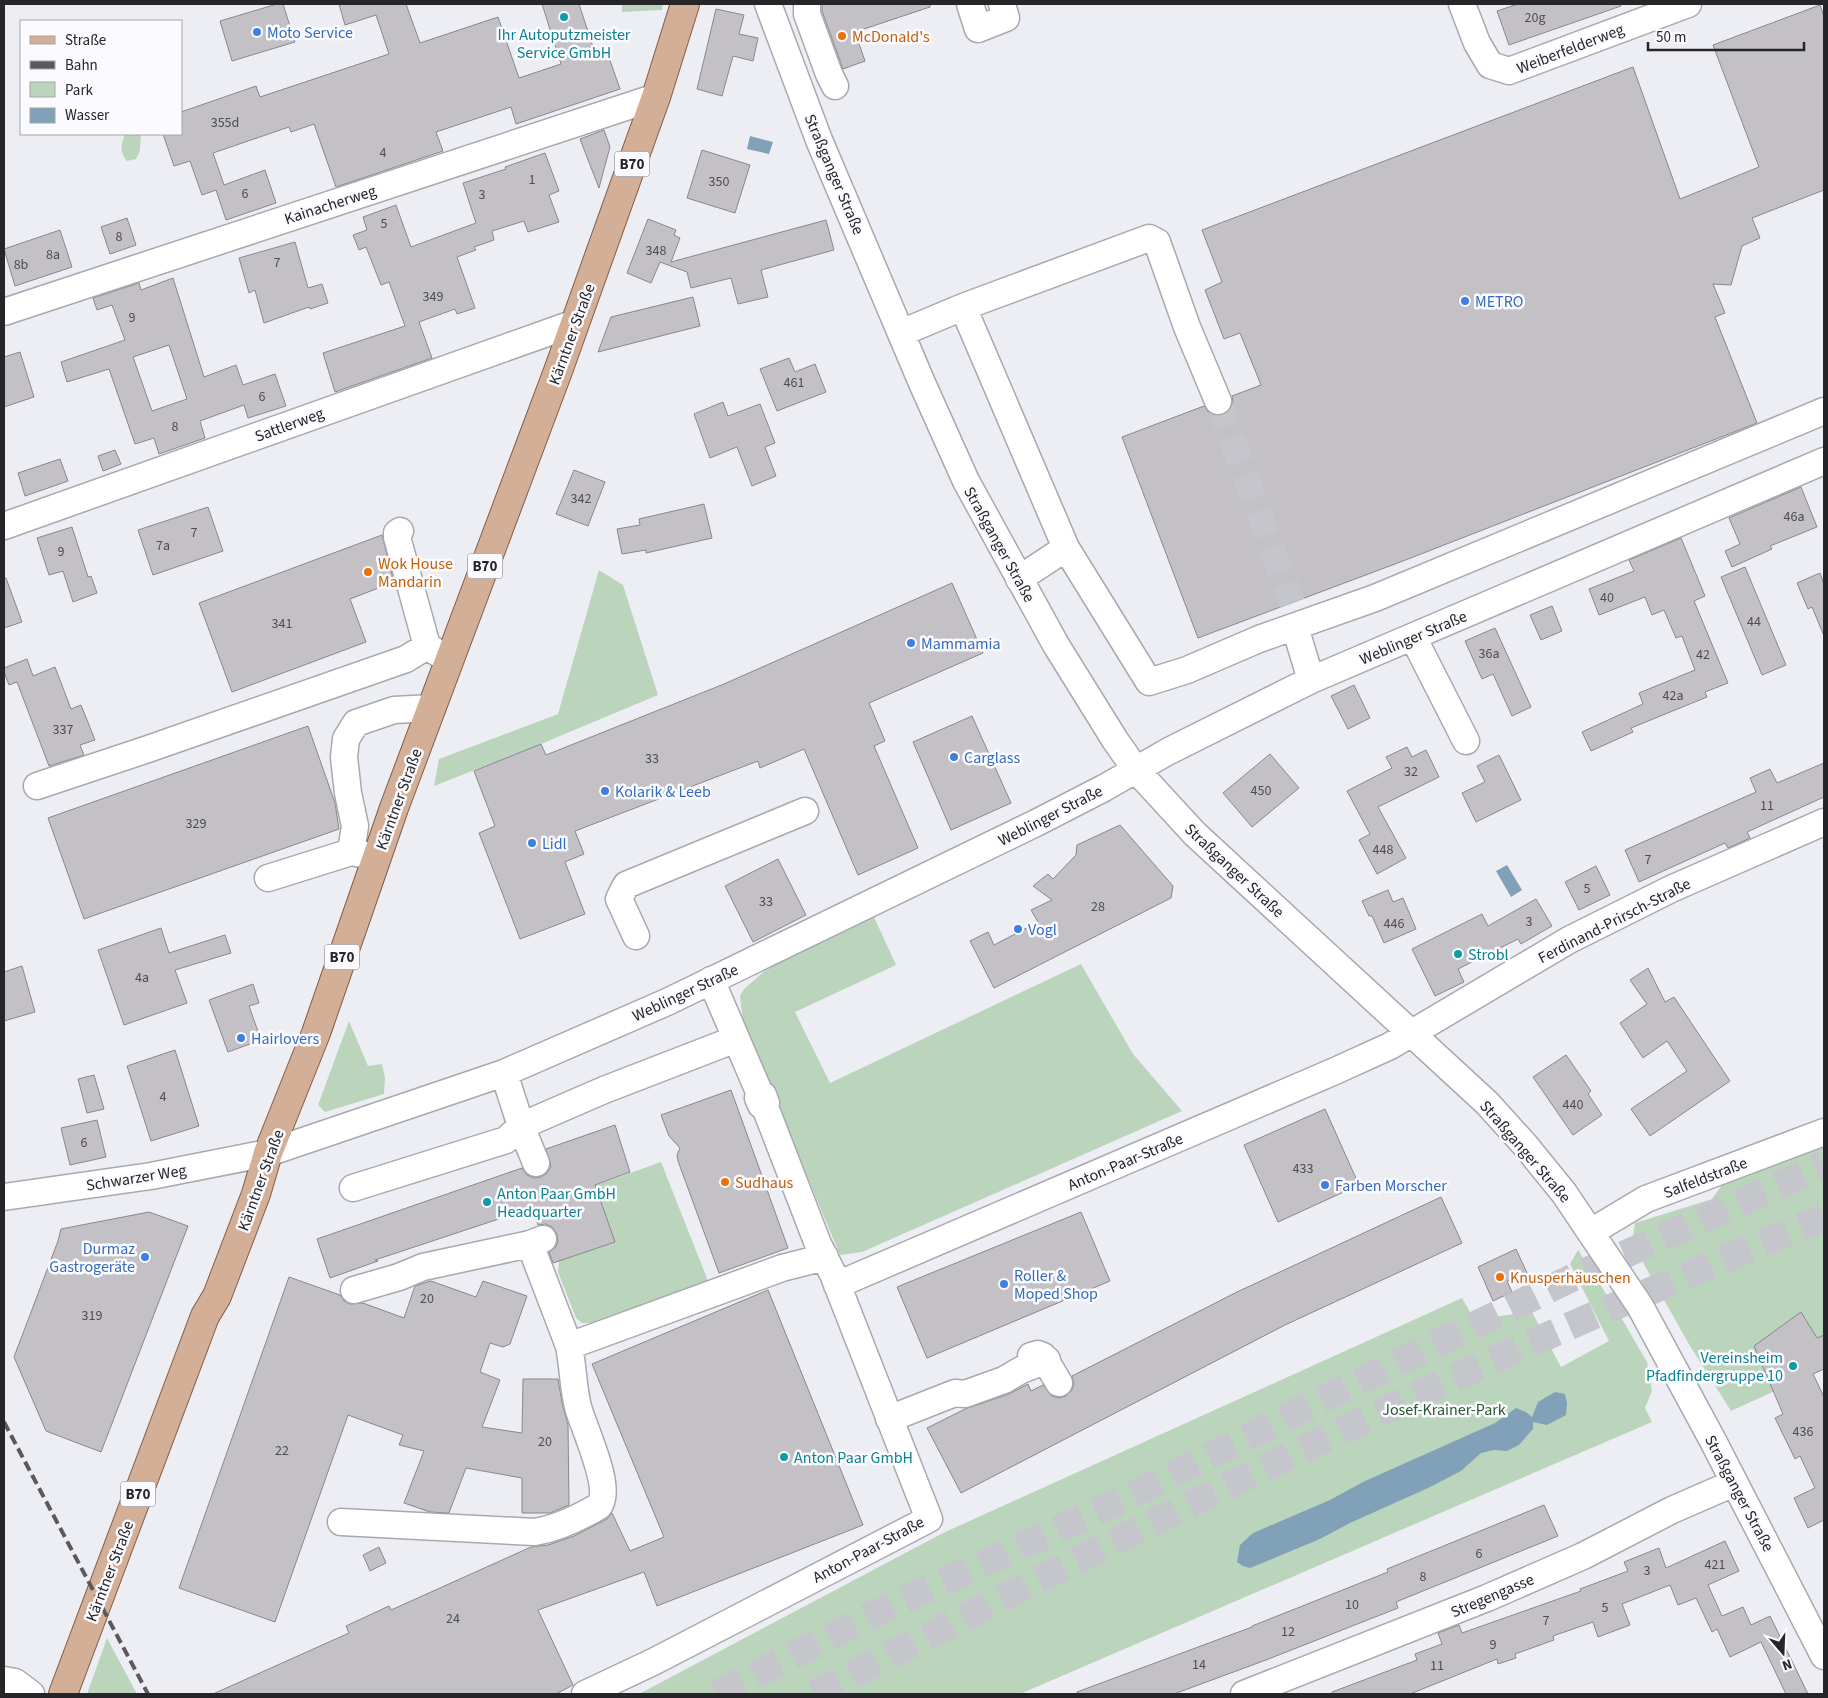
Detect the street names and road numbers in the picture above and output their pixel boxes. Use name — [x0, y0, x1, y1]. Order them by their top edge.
street label: Weiberfelderweg — [1514, 18, 1627, 80]
street label: Straßganger Straße — [799, 111, 869, 238]
road number: B70 — [614, 152, 650, 176]
street label: Kainacherweg — [282, 180, 379, 230]
street label: Kärntner Straße — [543, 281, 600, 388]
street label: Sattlerweg — [252, 402, 327, 448]
street label: Straßganger Straße — [958, 483, 1040, 606]
road number: B70 — [468, 554, 502, 578]
street label: Weblinger Straße — [1356, 605, 1471, 670]
street label: Kärntner Straße — [370, 746, 427, 853]
street label: Weblinger Straße — [994, 780, 1107, 852]
street label: Straßganger Straße — [1180, 819, 1289, 923]
street label: Ferdinand-Prirsch-Straße — [1534, 873, 1695, 969]
road number: B70 — [324, 944, 360, 970]
street label: Weblinger Straße — [629, 959, 742, 1027]
street label: Straßganger Straße — [1475, 1096, 1576, 1208]
street label: Kärntner Straße — [232, 1127, 289, 1234]
street label: Anton-Paar-Straße — [1064, 1128, 1187, 1196]
street label: Salfeldstraße — [1660, 1152, 1751, 1204]
street label: Schwarzer Weg — [84, 1159, 188, 1197]
street label: Straßganger Straße — [1699, 1431, 1779, 1556]
road number: B70 — [120, 1482, 156, 1506]
street label: Anton-Paar-Straße — [809, 1511, 928, 1589]
street label: Kärntner Straße — [81, 1518, 139, 1625]
street label: Stregengasse — [1447, 1568, 1537, 1623]

